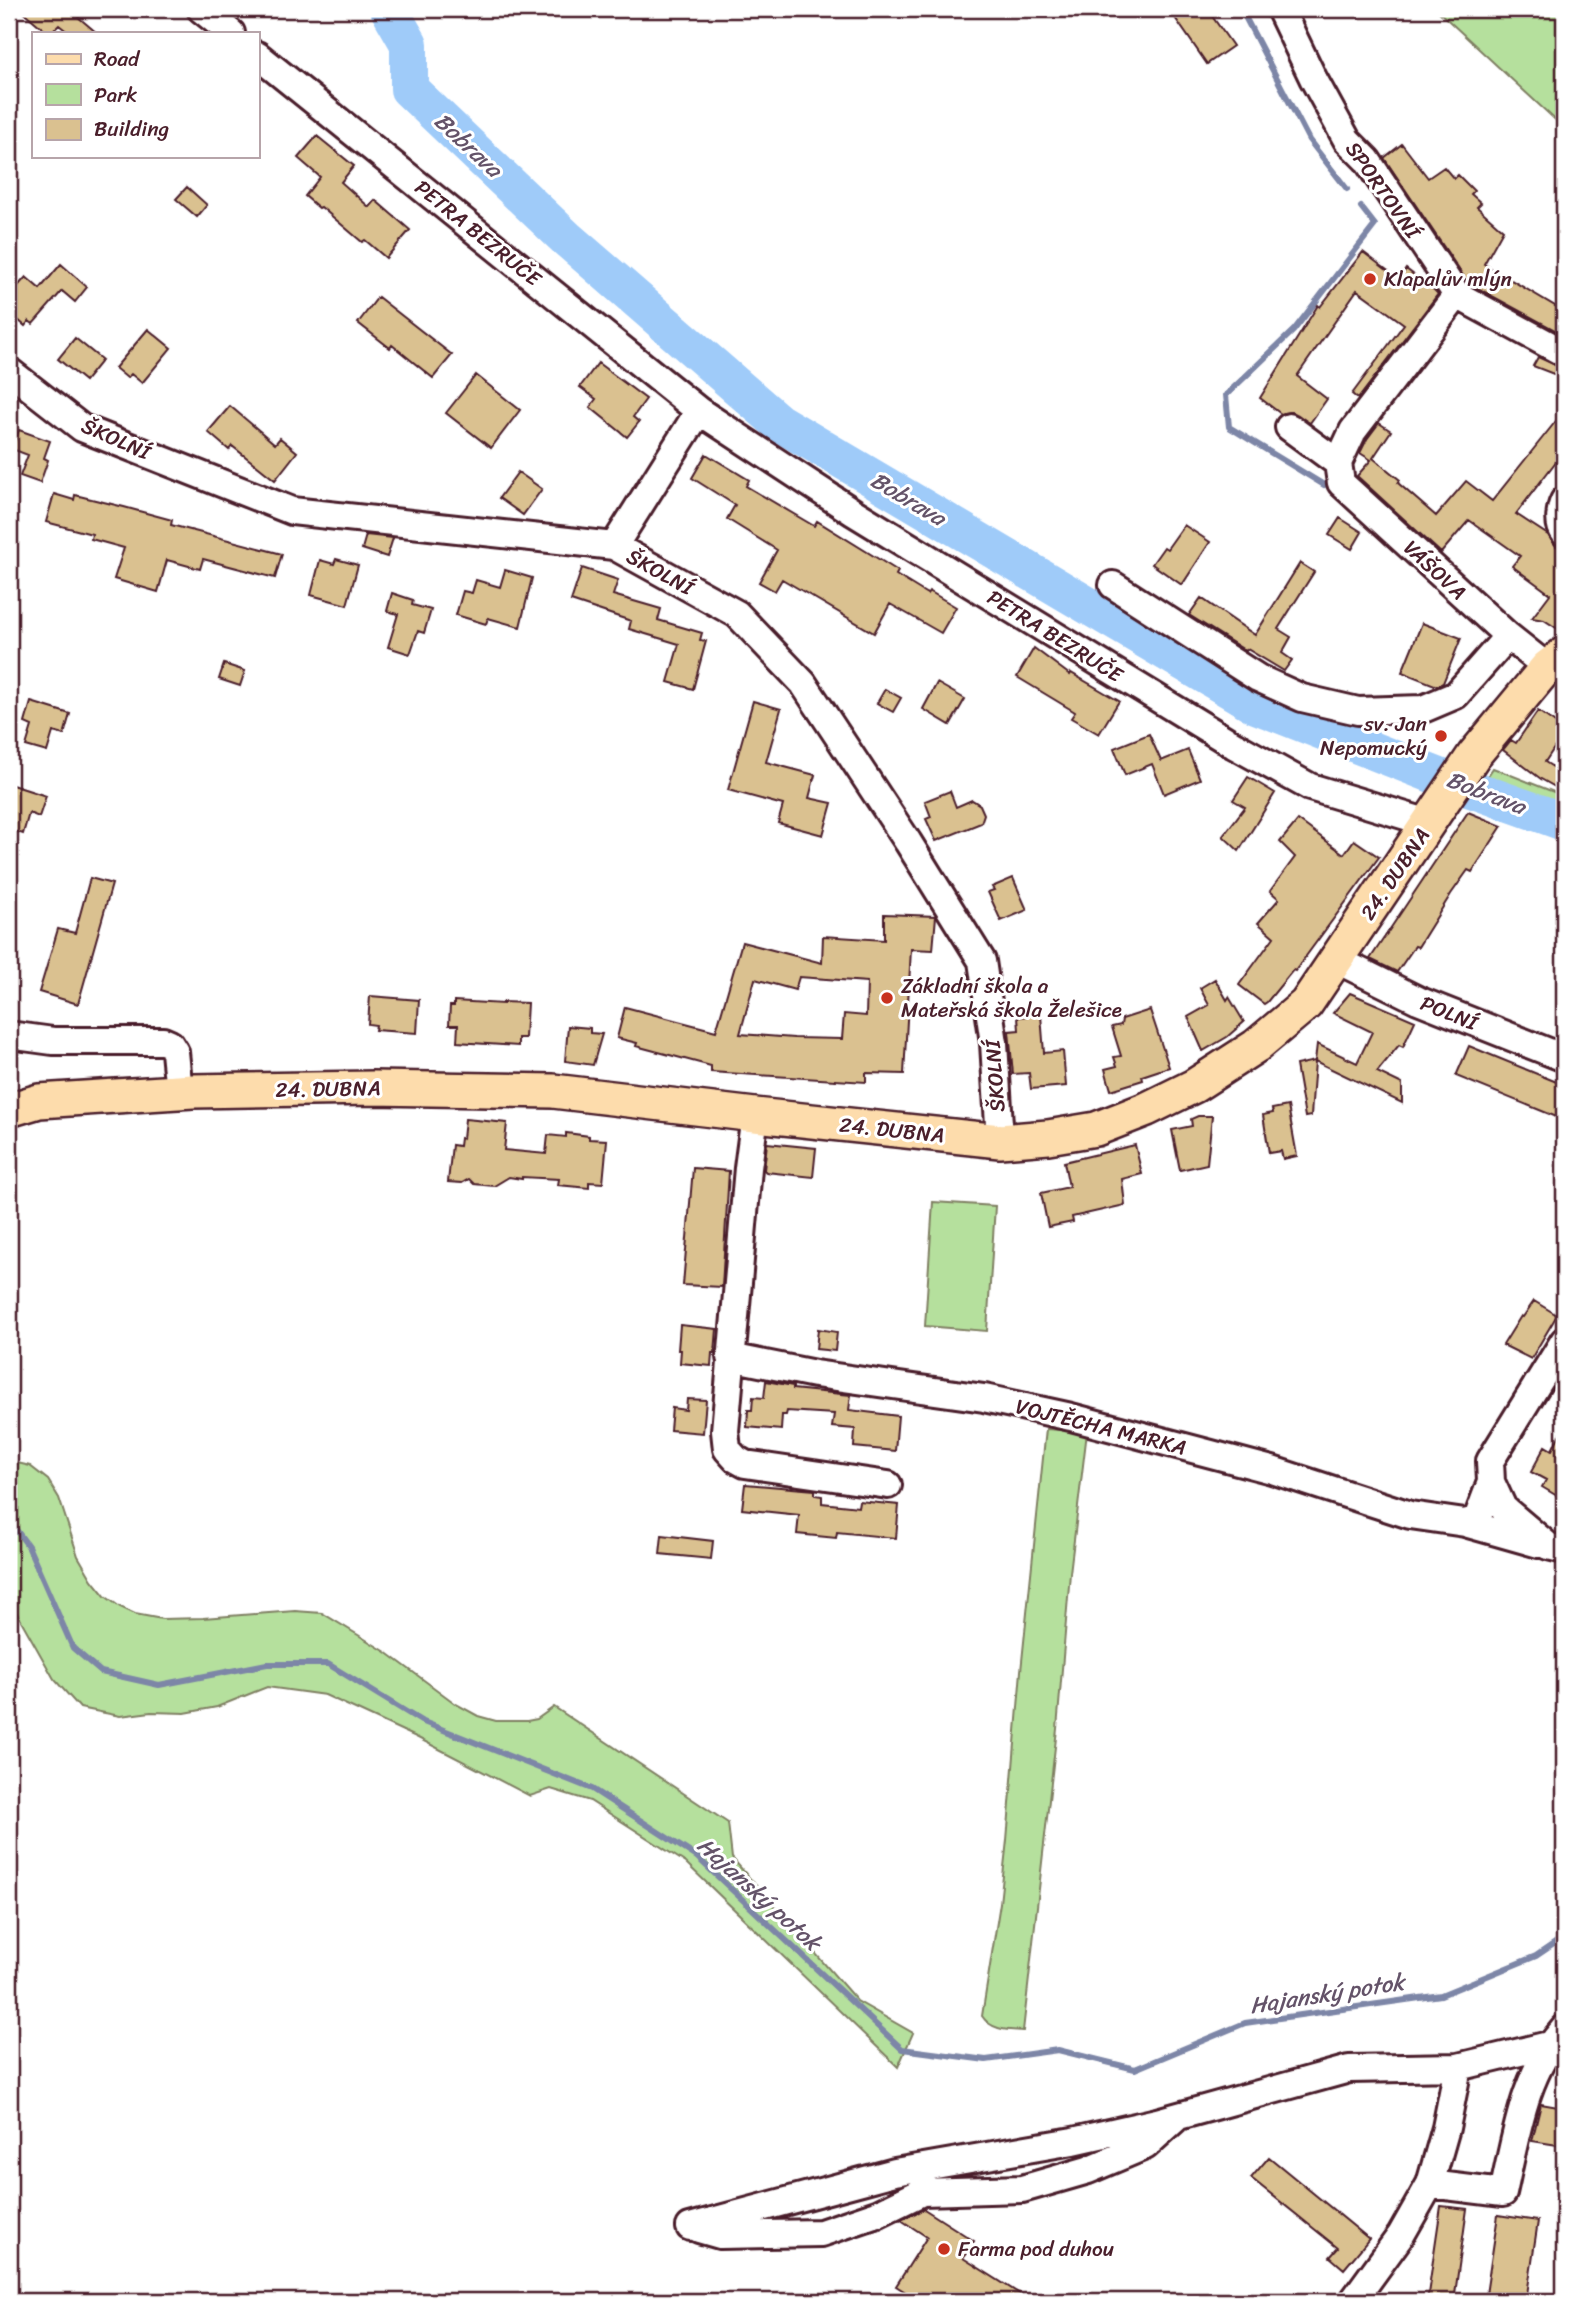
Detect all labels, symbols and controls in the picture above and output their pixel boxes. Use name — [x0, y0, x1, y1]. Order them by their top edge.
legend — [32, 32, 259, 158]
text: Road — [94, 40, 141, 78]
text: Park — [94, 76, 137, 114]
water label: Bobrava — [424, 102, 514, 190]
text: Building — [94, 110, 170, 148]
street label: SPORTOVNÍ — [1335, 133, 1432, 248]
street label: PETRA BEZRUČE — [406, 170, 551, 297]
place label: Klapalův mlýn — [1384, 260, 1512, 298]
marker: Klapalův mlýn — [1362, 271, 1378, 287]
street label: ŠKOLNÍ — [75, 407, 158, 472]
water label: Bobrava — [862, 460, 956, 539]
street label: VÁŠOVA — [1394, 530, 1476, 610]
street label: ŠKOLNÍ — [619, 538, 702, 607]
street label: PETRA BEZRUČE — [979, 579, 1132, 694]
place label: sv. Jan Nepomucký — [1320, 705, 1427, 767]
marker: sv. Jan Nepomucký — [1433, 728, 1449, 744]
water label: Bobrava — [1440, 759, 1534, 828]
street label: 24. DUBNA — [1350, 820, 1440, 928]
place label: Základní škola a Mateřská škola Želešice — [901, 967, 1122, 1029]
street label: POLNÍ — [1414, 984, 1485, 1042]
marker: Základní škola a Mateřská škola Želešice — [879, 990, 895, 1006]
street label: ŠKOLNÍ — [973, 1037, 1016, 1113]
street label: 24. DUBNA — [275, 1069, 381, 1109]
street label: 24. DUBNA — [838, 1106, 946, 1154]
street label: VOJTĚCHA MARKA — [1012, 1387, 1190, 1467]
water label: Hajanský potok — [687, 1827, 833, 1963]
water label: Hajanský potok — [1247, 1961, 1410, 2026]
place label: Farma pod duhou — [958, 2230, 1114, 2268]
marker: Farma pod duhou — [936, 2241, 952, 2257]

